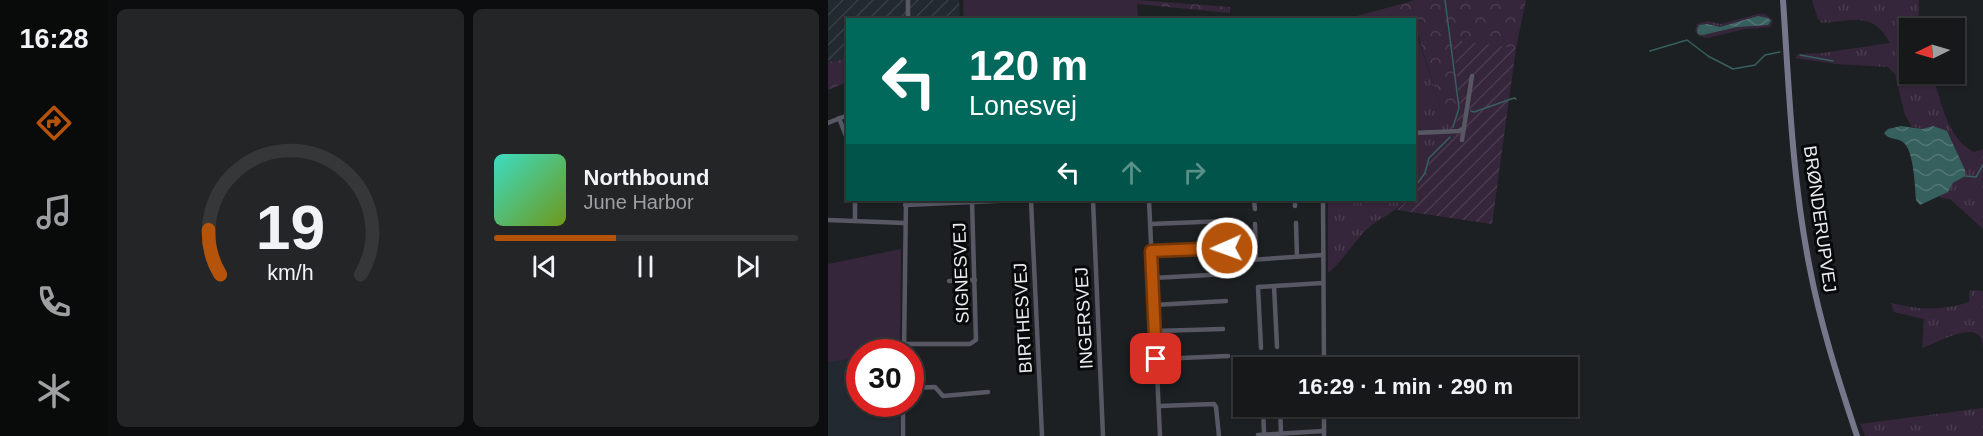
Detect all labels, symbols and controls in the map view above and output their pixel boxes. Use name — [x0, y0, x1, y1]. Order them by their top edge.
north arrow — [1899, 18, 1965, 84]
map controls — [1899, 18, 1965, 84]
text: 16:28 — [19, 24, 89, 54]
icon: left — [870, 42, 948, 120]
text: 120 m — [969, 42, 1088, 89]
text: Lonesvej — [969, 91, 1077, 121]
icon: directions — [33, 102, 75, 144]
street label: BRØNDERUPVEJ — [1800, 144, 1840, 294]
icon: left — [1052, 156, 1085, 189]
icon: ahead — [1115, 156, 1148, 189]
icon: right — [1178, 156, 1211, 189]
text: Northbound — [584, 165, 709, 190]
icon: music — [33, 191, 75, 233]
text: June Harbor — [584, 191, 694, 213]
text: 19 — [256, 193, 325, 262]
position arrow — [1195, 216, 1259, 280]
street label: SIGNESVEJ — [949, 222, 973, 324]
icon: previous — [528, 250, 561, 283]
icon: pause — [629, 250, 662, 283]
icon: next — [731, 250, 764, 283]
text: km/h — [267, 261, 313, 285]
street label: BIRTHESVEJ — [1010, 262, 1036, 374]
street label: INGERSVEJ — [1071, 267, 1097, 369]
icon: phone — [33, 281, 75, 323]
pin — [1130, 333, 1181, 384]
speed limit sign: 30 — [846, 339, 924, 417]
icon: arrive — [1139, 342, 1172, 375]
icon: climate — [33, 370, 75, 412]
text: 16:29 · 1 min · 290 m — [1298, 374, 1513, 399]

